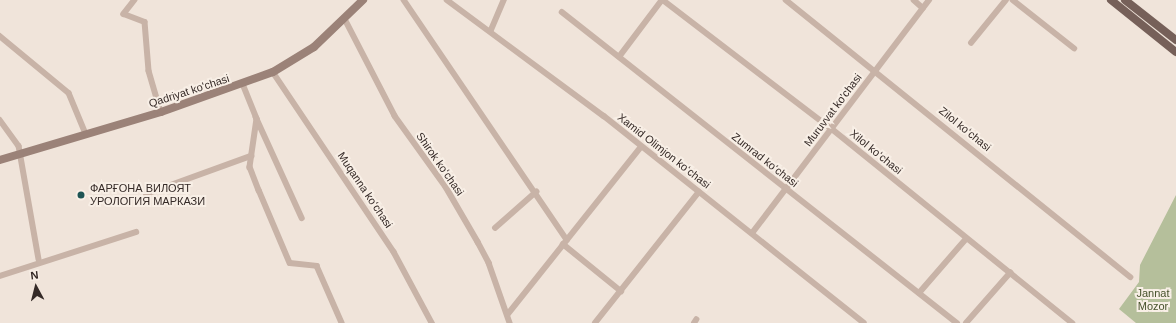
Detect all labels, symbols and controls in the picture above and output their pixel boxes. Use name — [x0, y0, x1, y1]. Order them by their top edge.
street label: Muruvvat ko'chasi — [801, 71, 865, 149]
street label: Qadriyat ko'chasi — [147, 72, 231, 110]
street label: Zilol koʻchasi — [936, 104, 994, 154]
street label: Xamid Olimjon koʻchasi — [615, 111, 713, 191]
street label: Xilol koʻchasi — [847, 127, 905, 177]
street label: Shirok koʻchasi — [413, 130, 467, 198]
street label: Zumrad koʻchasi — [729, 130, 801, 190]
street label: Muqanna koʻchasi — [335, 150, 395, 230]
place label: ФАРҒОНА ВИЛОЯТ УРОЛОГИЯ МАРКАЗИ — [90, 182, 205, 208]
marker: ФАРҒОНА ВИЛОЯТ УРОЛОГИЯ МАРКАЗИ — [75, 189, 87, 201]
north arrow — [16, 267, 56, 307]
text: N — [30, 269, 39, 282]
park label: Jannat Mozor — [1136, 287, 1170, 313]

